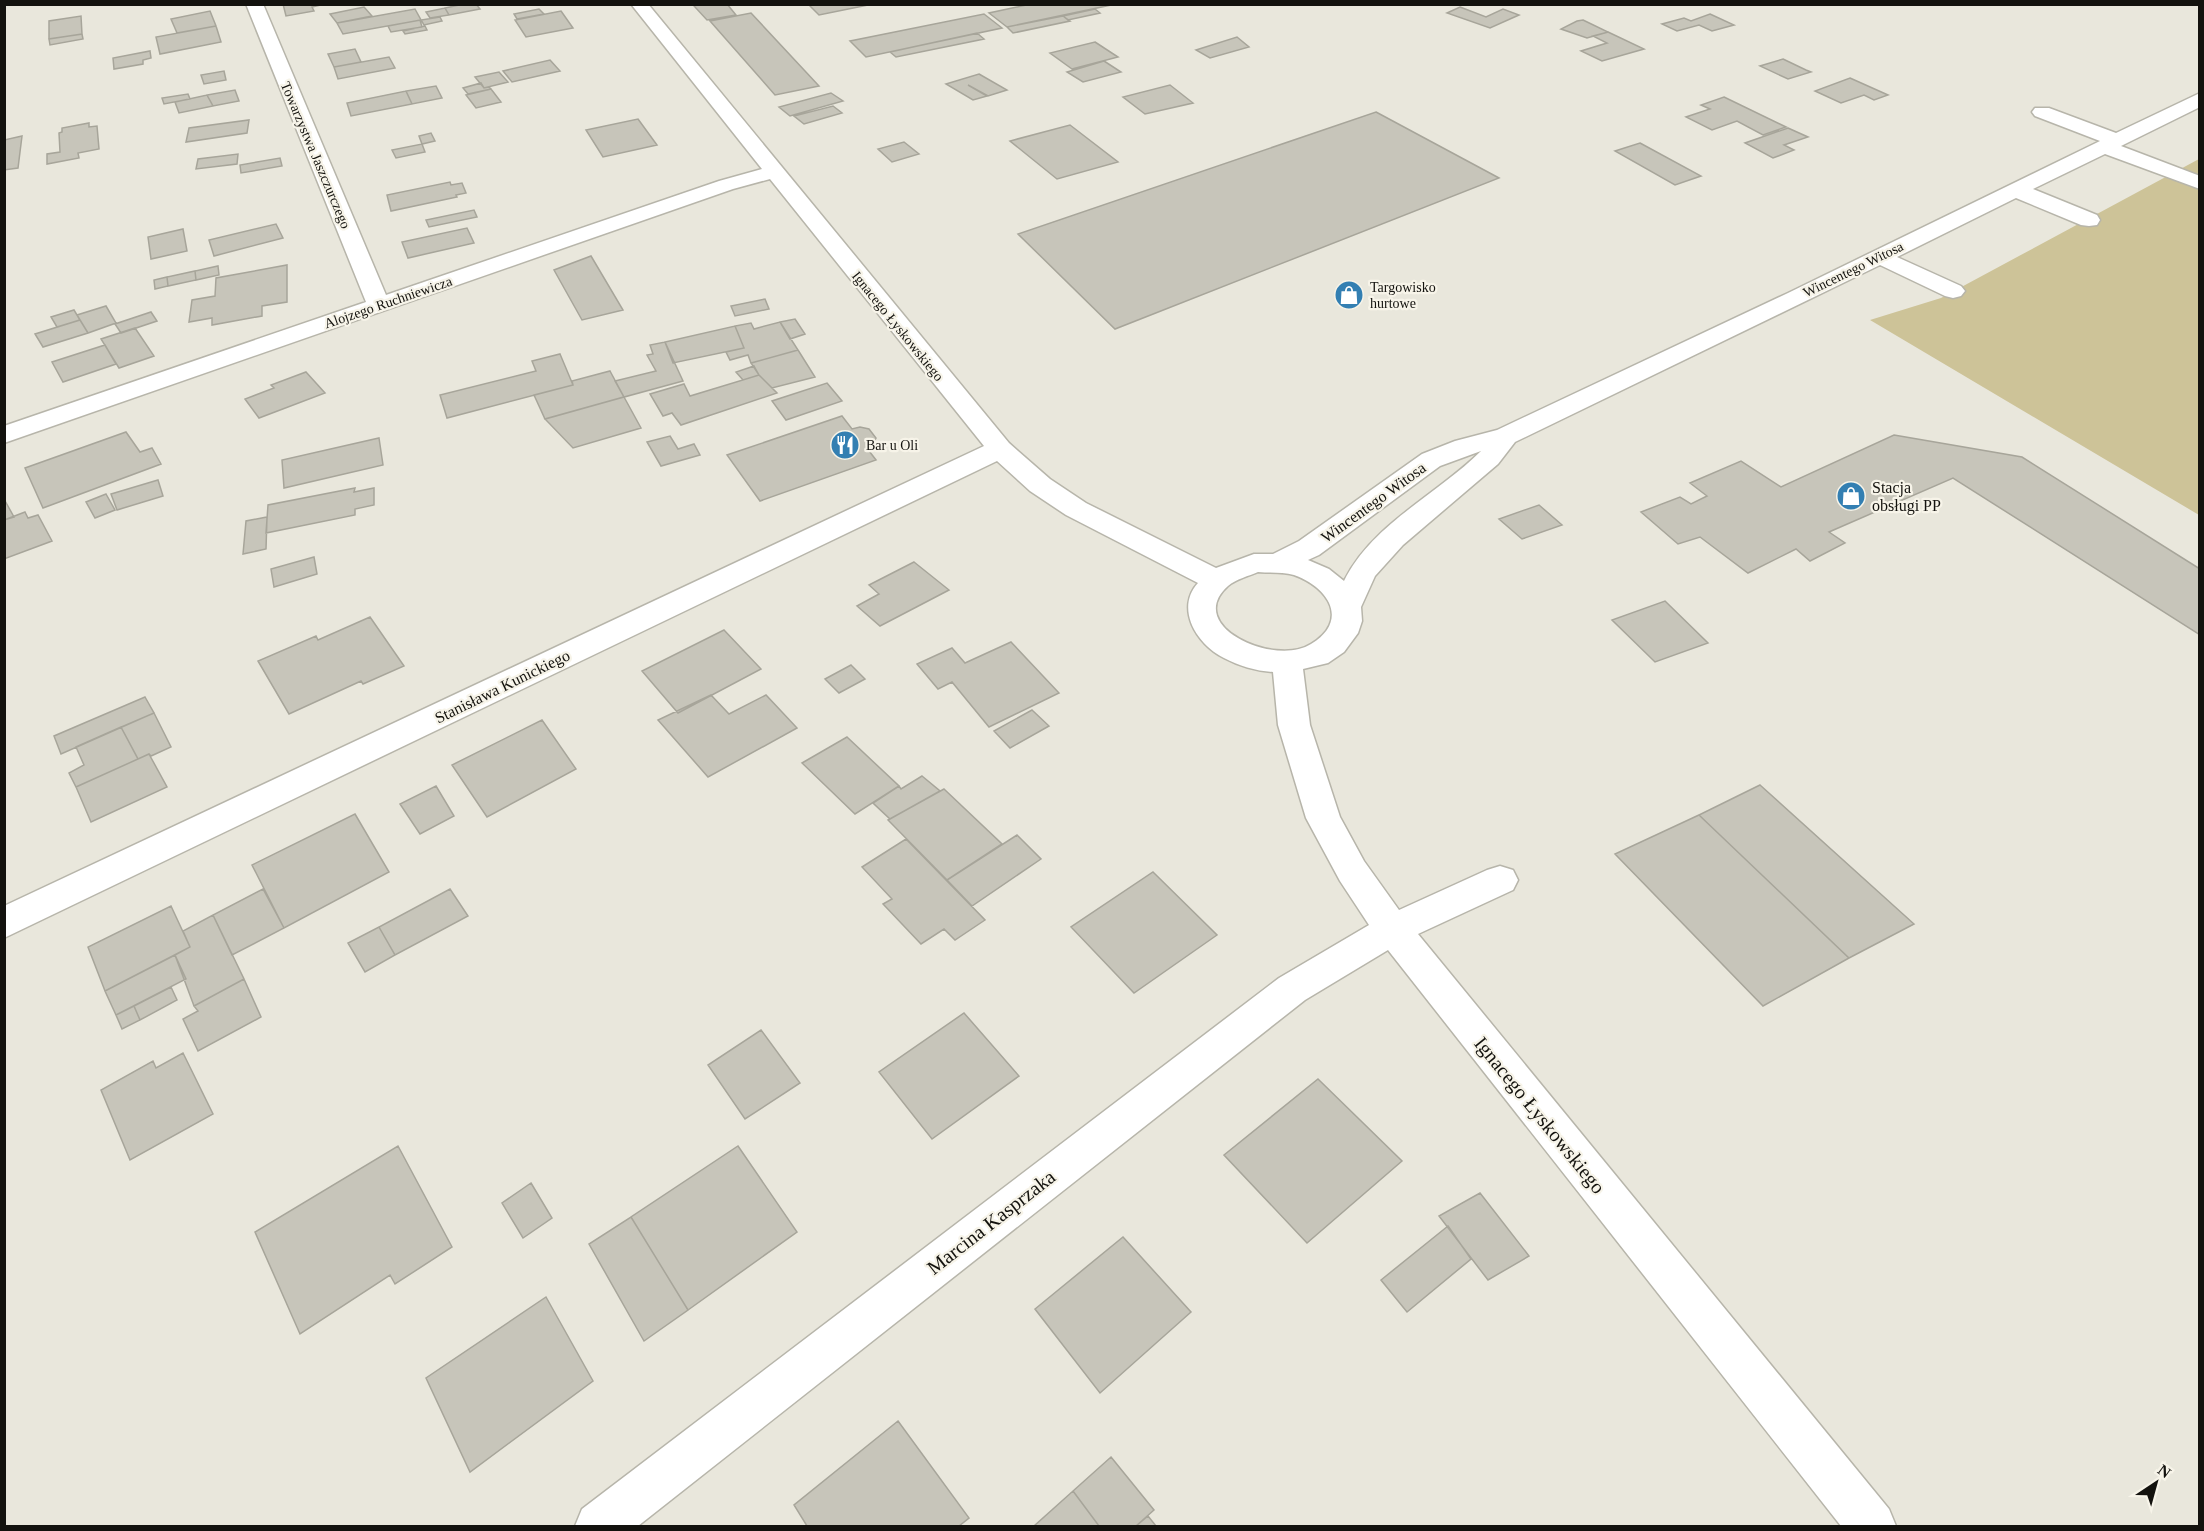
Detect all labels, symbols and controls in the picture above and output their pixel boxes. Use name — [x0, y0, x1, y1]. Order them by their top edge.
street label: Towarzystwa Jaszczurczego — [278, 80, 353, 231]
street label: Wincentego Witosa — [1801, 238, 1906, 300]
street label: Ignacego Łyskowskiego — [849, 269, 946, 384]
street label: Alojzego Ruchniewicza — [322, 273, 455, 331]
shop icon: Targowisko hurtowe — [1333, 279, 1365, 311]
place label: Targowisko hurtowe — [1370, 280, 1436, 311]
restaurant icon: Bar u Oli — [829, 429, 861, 461]
place label: Bar u Oli — [866, 438, 918, 453]
street label: Wincentego Witosa — [1318, 459, 1429, 547]
place label: Stacja obsługi PP — [1872, 479, 1941, 515]
shop icon: Stacja obsługi PP — [1835, 480, 1867, 512]
street label: Stanisława Kunickiego — [432, 646, 573, 727]
street label: Ignacego Łyskowskiego — [1469, 1032, 1610, 1198]
street label: Marcina Kasprzaka — [923, 1165, 1060, 1279]
north arrow — [2126, 1453, 2186, 1513]
text: N — [2155, 1461, 2175, 1482]

